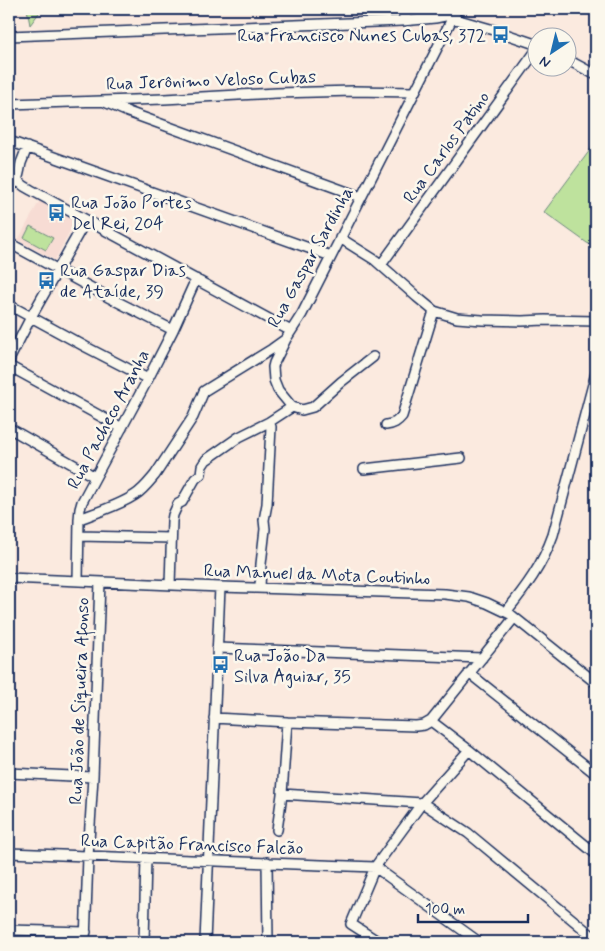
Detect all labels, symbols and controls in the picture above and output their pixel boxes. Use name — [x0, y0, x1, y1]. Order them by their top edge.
place label: Rua Francisco Nunes Cubas, 372 — [237, 24, 486, 48]
bus stop icon: Rua Francisco Nunes Cubas, 372 — [490, 25, 510, 45]
north arrow — [528, 28, 578, 78]
text: N — [536, 52, 554, 72]
street label: Rua Jerônimo Veloso Cubas — [106, 65, 317, 97]
street label: Rua Carlos Patino — [398, 87, 496, 209]
street label: Rua Gaspar Sardinha — [262, 183, 360, 332]
place label: Rua João Portes Del Rei, 204 — [71, 191, 192, 236]
bus stop icon: Rua João Portes Del Rei, 204 — [47, 202, 67, 222]
place label: Rua Gaspar Dias de Ataíde, 39 — [60, 259, 186, 304]
bus stop icon: Rua Gaspar Dias de Ataíde, 39 — [36, 270, 56, 290]
street label: Rua Pacheco Aranha — [62, 345, 156, 494]
street label: Rua Manuel da Mota Coutinho — [203, 559, 431, 591]
street label: Rua João de Siqueira Afonso — [64, 597, 98, 805]
place label: Rua João Da Silva Aguiar, 35 — [234, 644, 351, 689]
bus stop icon: Rua João Da Silva Aguiar, 35 — [210, 655, 230, 675]
street label: Rua Capitão Francisco Falcão — [80, 829, 304, 861]
scale bar — [418, 891, 528, 923]
text: 100 m — [425, 900, 465, 920]

